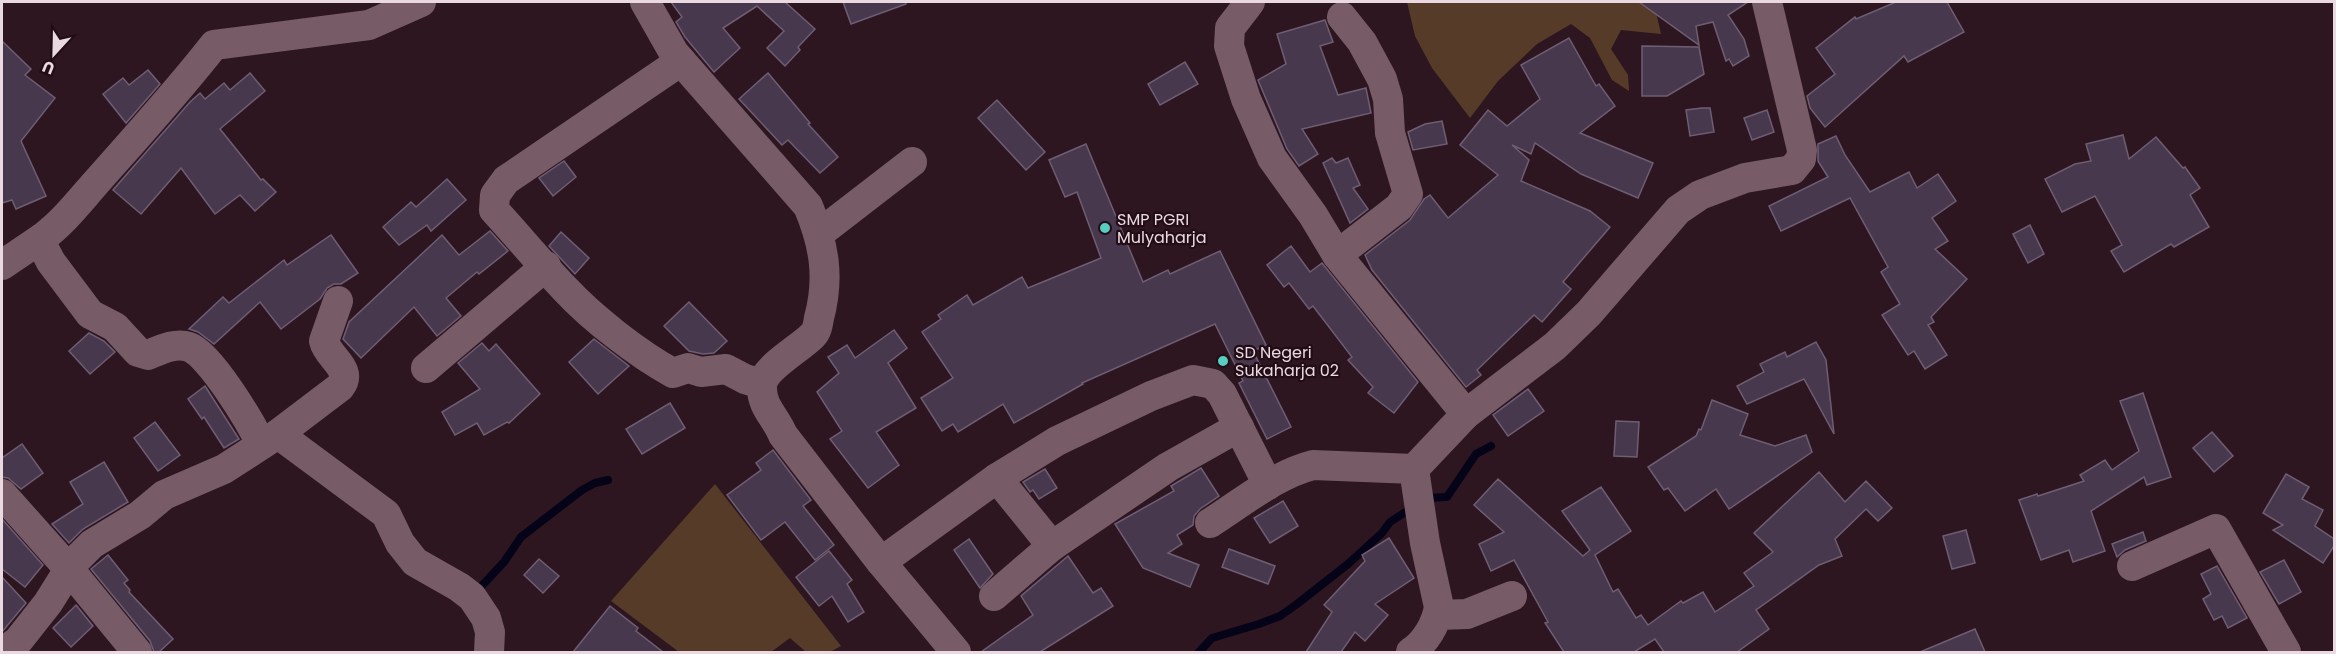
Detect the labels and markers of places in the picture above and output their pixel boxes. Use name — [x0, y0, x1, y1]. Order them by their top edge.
place label: SMP PGRI Mulyaharja — [1117, 208, 1207, 249]
marker: SMP PGRI Mulyaharja — [1098, 221, 1112, 235]
place label: SD Negeri Sukaharja 02 — [1235, 341, 1339, 382]
marker: SD Negeri Sukaharja 02 — [1216, 354, 1230, 368]

